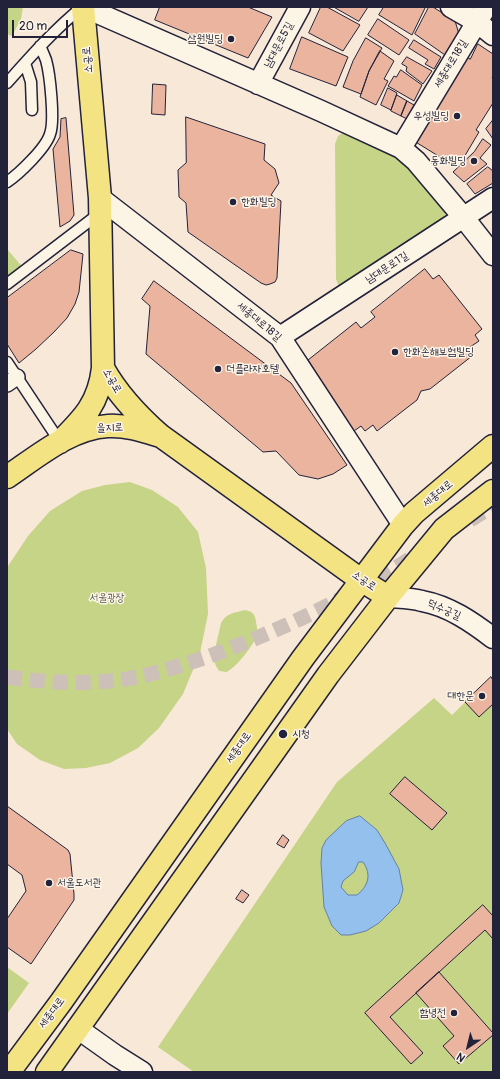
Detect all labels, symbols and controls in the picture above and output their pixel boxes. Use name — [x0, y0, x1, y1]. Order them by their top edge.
scale bar — [14, 12, 70, 38]
text: 20 m — [19, 19, 47, 34]
street label: 남대문로5길 — [261, 20, 297, 70]
place label: 삼원빌딩 — [188, 32, 223, 46]
marker: 삼원빌딩 — [226, 34, 236, 44]
street label: 세종대로18길 — [431, 37, 471, 91]
street label: 소공로 — [80, 46, 96, 74]
place label: 우성빌딩 — [414, 109, 449, 123]
marker: 우성빌딩 — [452, 111, 462, 121]
place label: 동화빌딩 — [431, 154, 466, 168]
marker: 동화빌딩 — [469, 156, 479, 166]
place label: 한화빌딩 — [241, 195, 276, 209]
marker: 한화빌딩 — [228, 197, 238, 207]
street label: 남대문로1길 — [363, 249, 411, 287]
street label: 세종대로18길 — [234, 300, 284, 344]
place label: 한화손해보험빌딩 — [403, 345, 474, 359]
marker: 한화손해보험빌딩 — [390, 347, 400, 357]
place label: 더플라자호텔 — [226, 362, 279, 376]
marker: 더플라자호텔 — [213, 364, 223, 374]
street label: 소공로 — [100, 366, 124, 396]
street label: 을지로 — [97, 421, 123, 435]
street label: 세종대로 — [420, 478, 456, 510]
street label: 소공로 — [349, 568, 379, 594]
park label: 서울광장 — [89, 591, 125, 605]
street label: 덕수궁길 — [425, 597, 463, 623]
place label: 대한문 — [447, 689, 474, 703]
marker: 대한문 — [477, 691, 487, 701]
place label: 시청 — [292, 727, 310, 741]
marker: 시청 — [277, 728, 289, 740]
street label: 세종대로 — [223, 730, 255, 766]
place label: 서울도서관 — [57, 876, 101, 890]
marker: 서울도서관 — [44, 878, 54, 888]
street label: 세종대로 — [36, 995, 68, 1031]
place label: 함녕전 — [419, 1006, 446, 1020]
marker: 함녕전 — [449, 1008, 459, 1018]
north arrow — [448, 1027, 488, 1067]
text: N — [454, 1050, 468, 1065]

